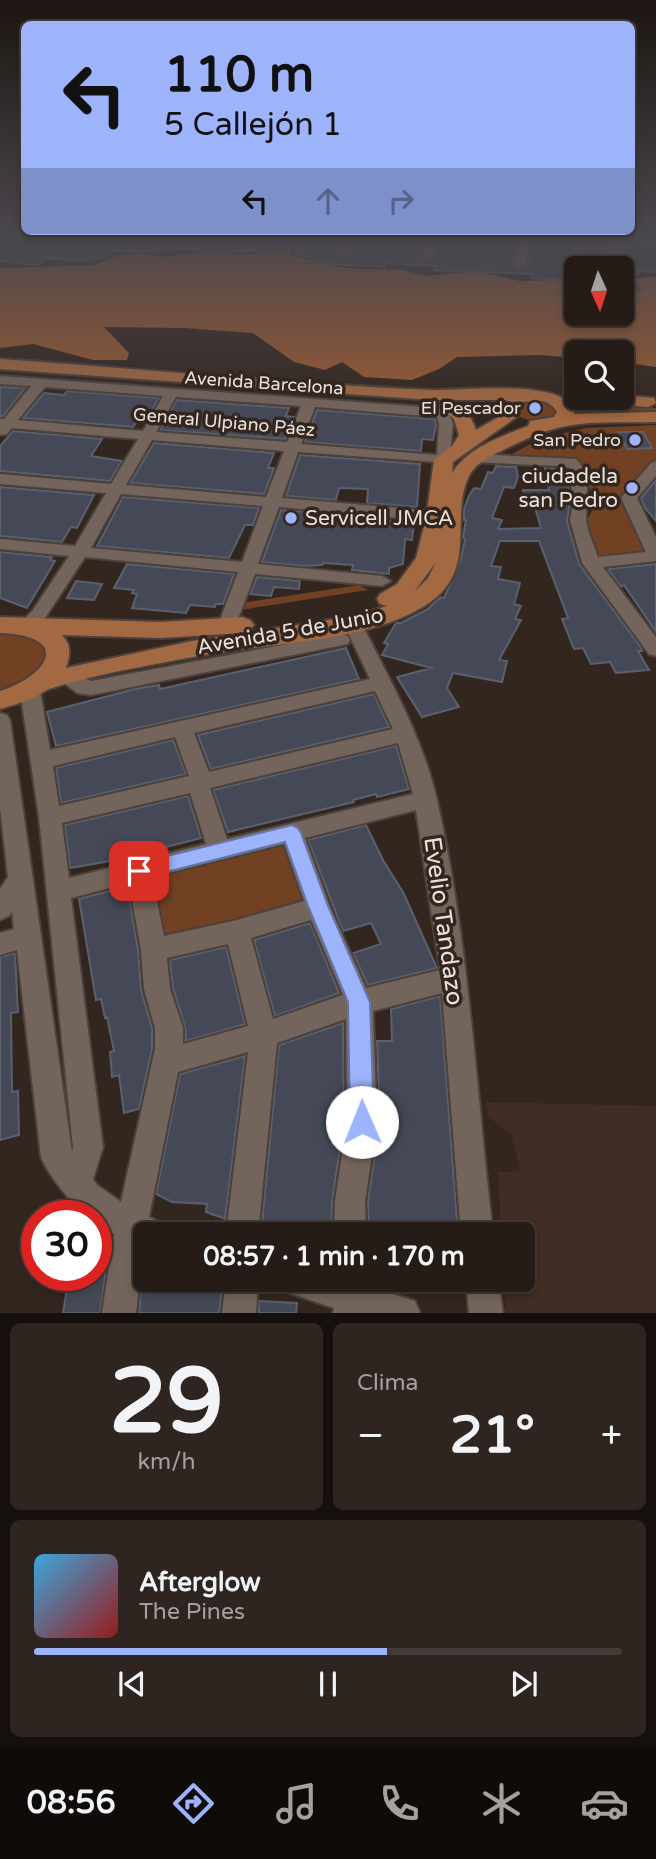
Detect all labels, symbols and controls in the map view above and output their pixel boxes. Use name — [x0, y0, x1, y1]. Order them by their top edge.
text: 110 m — [164, 46, 314, 105]
icon: left — [49, 49, 140, 140]
text: 5 Callejón 1 — [164, 106, 342, 144]
icon: left — [236, 182, 274, 220]
icon: ahead — [309, 182, 347, 220]
icon: right — [382, 182, 420, 220]
north arrow — [564, 256, 634, 326]
map controls — [564, 256, 634, 410]
button: search — [564, 340, 634, 410]
street label: Avenida Barcelona — [184, 366, 344, 400]
place label: El Pescador — [421, 397, 521, 419]
marker: El Pescador — [527, 400, 543, 416]
street label: General Ulpiano Páez — [132, 403, 316, 441]
place label: San Pedro — [533, 429, 621, 451]
marker: San Pedro — [627, 432, 643, 448]
place label: ciudadela san Pedro — [518, 464, 618, 513]
marker: ciudadela san Pedro — [624, 480, 640, 496]
place label: Servicell JMCA — [305, 506, 453, 531]
marker: Servicell JMCA — [283, 510, 299, 526]
street label: Avenida 5 de Junio — [195, 603, 385, 660]
street label: Evelio Tandazo — [417, 835, 470, 1007]
pin — [109, 841, 169, 901]
icon: arrive — [120, 852, 158, 890]
position arrow — [325, 1085, 399, 1159]
speed limit sign: 30 — [21, 1200, 112, 1291]
text: 08:57 · 1 min · 170 m — [203, 1241, 465, 1272]
text: 29 — [109, 1347, 224, 1457]
text: Clima — [357, 1369, 418, 1397]
text: 21° — [450, 1404, 535, 1467]
text: − — [357, 1413, 384, 1459]
text: + — [601, 1413, 622, 1459]
text: km/h — [138, 1448, 195, 1476]
text: Afterglow — [139, 1567, 261, 1598]
text: The Pines — [139, 1598, 245, 1626]
icon: previous — [113, 1665, 151, 1703]
icon: pause — [309, 1665, 347, 1703]
icon: next — [505, 1665, 543, 1703]
icon: directions — [169, 1779, 218, 1828]
icon: music — [272, 1779, 321, 1828]
icon: phone — [375, 1779, 424, 1828]
icon: climate — [477, 1779, 526, 1828]
icon: car — [580, 1779, 629, 1828]
text: 08:56 — [27, 1784, 116, 1822]

